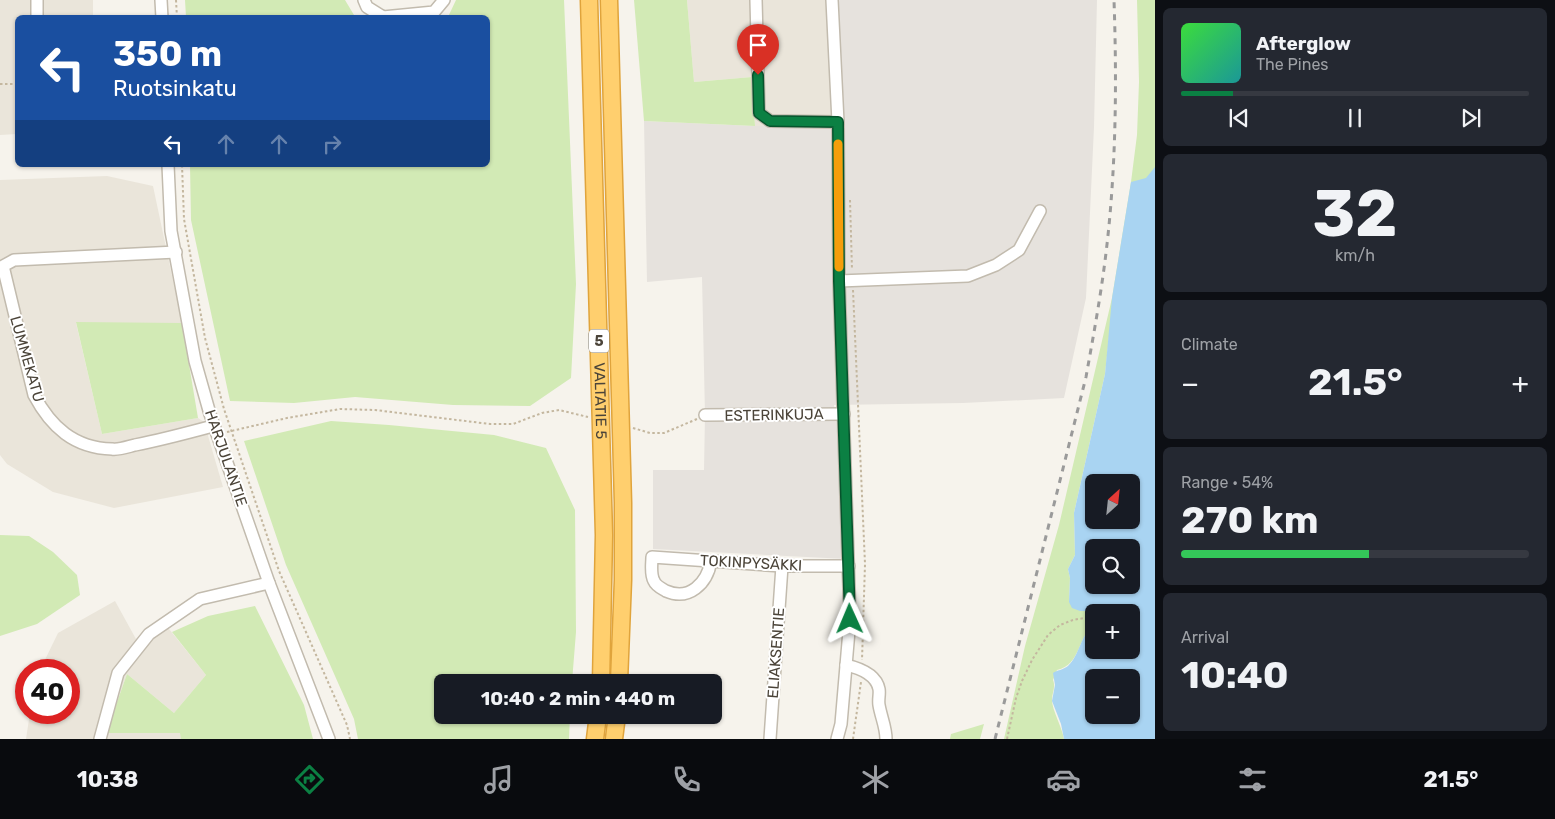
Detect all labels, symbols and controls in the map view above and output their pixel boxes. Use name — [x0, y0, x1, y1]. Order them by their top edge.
pin — [737, 24, 779, 75]
icon: arrive — [744, 31, 772, 59]
text: Afterglow — [1256, 32, 1351, 55]
text: 350 m — [113, 33, 222, 75]
icon: left — [30, 35, 95, 100]
text: The Pines — [1256, 55, 1329, 74]
text: Ruotsinkatu — [113, 75, 237, 102]
icon: previous — [1225, 104, 1253, 132]
icon: pause — [1341, 104, 1369, 132]
icon: next — [1457, 104, 1485, 132]
icon: left — [159, 130, 187, 158]
icon: ahead — [212, 130, 240, 158]
icon: ahead — [265, 130, 293, 158]
icon: right — [318, 130, 346, 158]
text: 32 — [1312, 175, 1398, 252]
text: km/h — [1335, 246, 1375, 265]
street label: LUMMEKATU — [6, 314, 48, 404]
road number: 5 — [589, 330, 609, 352]
text: Climate — [1181, 335, 1238, 354]
text: 21.5° — [1308, 359, 1403, 405]
street label: VALTATIE 5 — [590, 362, 610, 440]
text: − — [1181, 367, 1199, 400]
text: + — [1512, 367, 1529, 400]
street label: ESTERINKUJA — [724, 405, 824, 425]
street label: HARJULANTIE — [201, 407, 251, 509]
text: Range · 54% — [1181, 473, 1273, 492]
north arrow — [1085, 474, 1140, 529]
map controls — [1085, 474, 1140, 724]
text: 270 km — [1181, 497, 1318, 543]
button: search — [1085, 539, 1140, 594]
street label: TOKINPYSÄKKI — [699, 551, 803, 575]
position arrow — [823, 592, 875, 644]
button: + — [1085, 604, 1140, 659]
street label: ELIAKSENTIE — [764, 607, 788, 699]
text: Arrival — [1181, 628, 1229, 647]
text: 10:40 — [1181, 652, 1289, 698]
speed limit sign: 40 — [15, 659, 80, 724]
button: − — [1085, 669, 1140, 724]
text: 10:40 · 2 min · 440 m — [481, 687, 675, 710]
icon: directions — [292, 762, 327, 797]
icon: music — [481, 762, 516, 797]
icon: phone — [669, 762, 704, 797]
icon: climate — [858, 762, 893, 797]
icon: car — [1046, 762, 1081, 797]
icon: filters — [1235, 762, 1270, 797]
text: 10:38 — [77, 766, 139, 793]
text: 21.5° — [1423, 766, 1478, 793]

